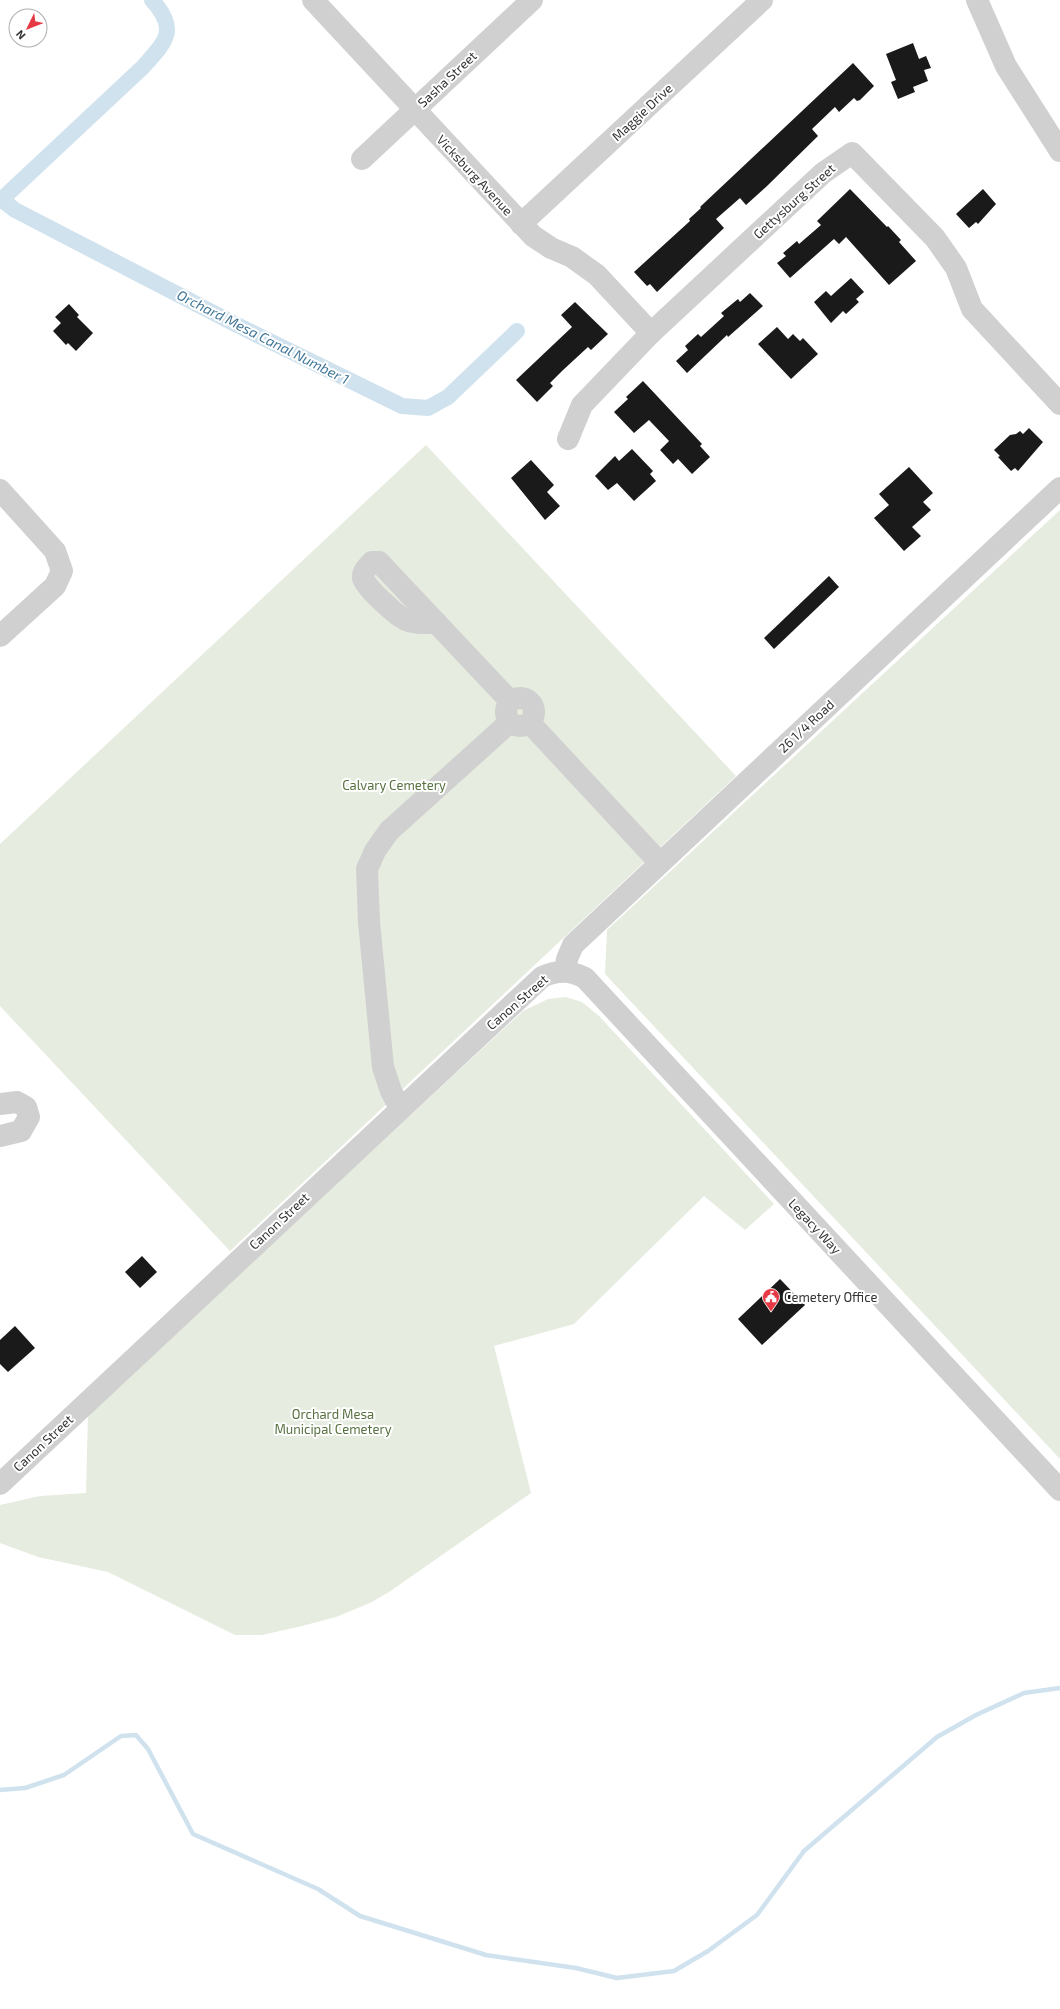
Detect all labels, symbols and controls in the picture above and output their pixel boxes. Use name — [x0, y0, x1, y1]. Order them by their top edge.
north arrow — [8, 8, 48, 48]
text: N — [13, 28, 28, 43]
street label: Sasha Street — [414, 48, 480, 110]
street label: Maggie Drive — [608, 80, 676, 144]
street label: Vicksburg Avenue — [434, 131, 516, 219]
street label: Gettysburg Street — [750, 160, 838, 242]
water label: Orchard Mesa Canal Number 1 — [174, 286, 352, 387]
street label: 26 1/4 Road — [775, 696, 837, 756]
park label: Calvary Cemetery — [342, 777, 446, 793]
street label: Canon Street — [483, 971, 551, 1033]
street label: Canon Street — [246, 1189, 312, 1253]
street label: Legacy Way — [785, 1195, 845, 1257]
public building icon: Cemetery Office — [761, 1287, 781, 1312]
place label: Cemetery Office — [784, 1289, 877, 1305]
park label: Orchard Mesa Municipal Cemetery — [274, 1406, 392, 1437]
street label: Canon Street — [10, 1411, 76, 1475]

